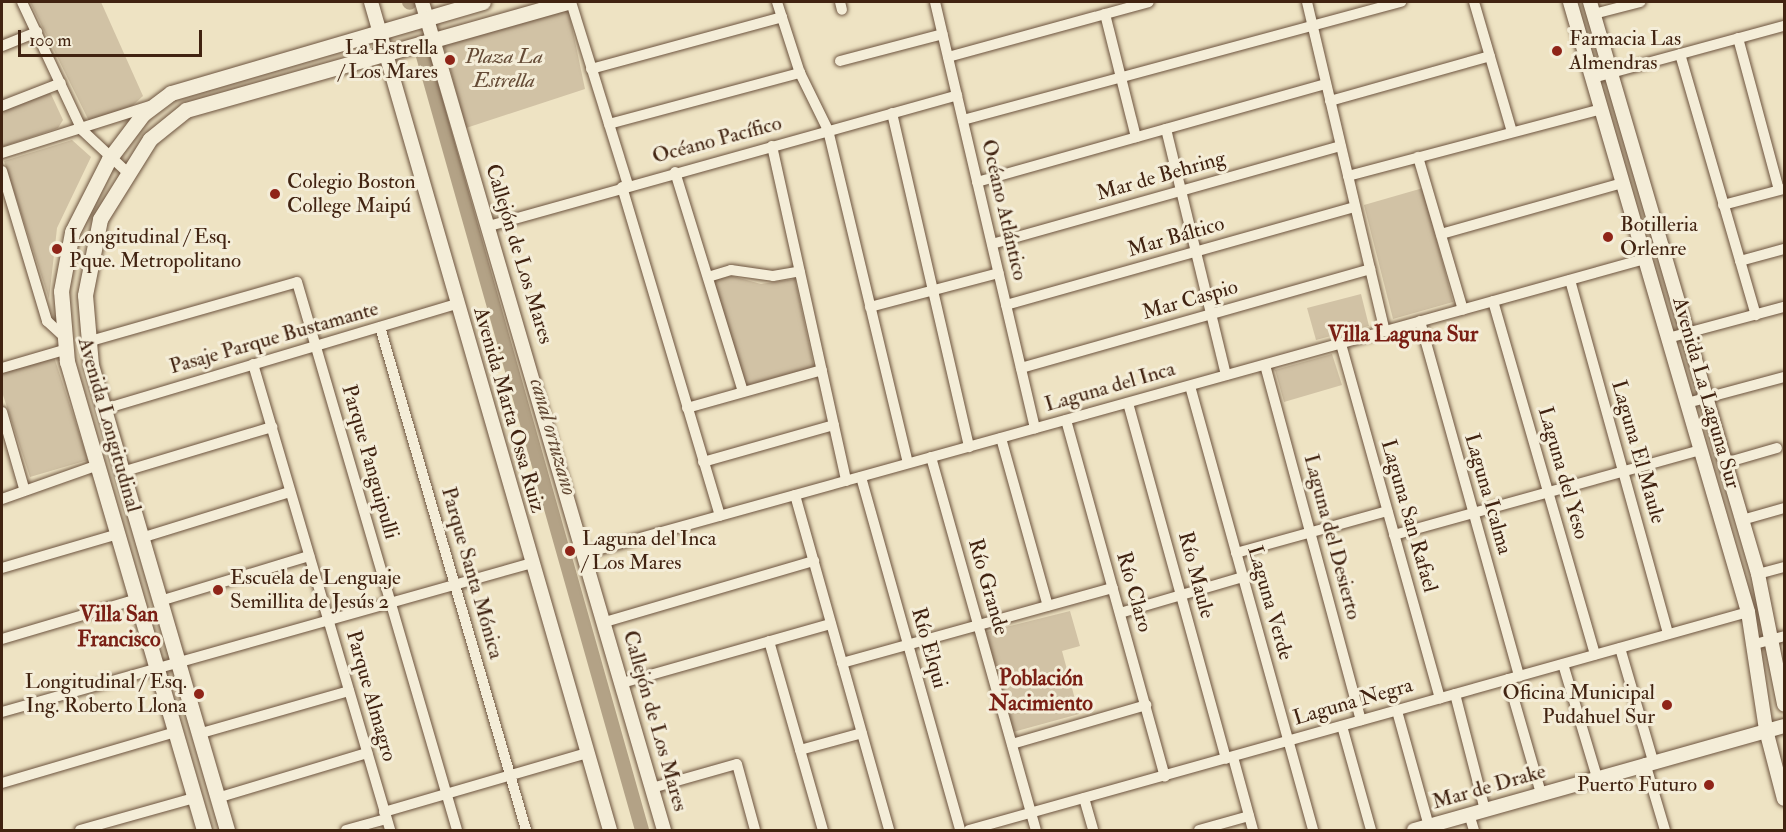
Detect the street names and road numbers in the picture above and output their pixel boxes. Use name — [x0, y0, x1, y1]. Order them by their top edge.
street label: Océano Pacífico — [650, 111, 784, 169]
street label: Océano Atlántico — [976, 137, 1032, 283]
street label: Mar de Behring — [1094, 146, 1228, 206]
street label: Callejón de Los Mares — [480, 161, 558, 347]
street label: Mar Báltico — [1125, 211, 1227, 263]
street label: Mar Caspio — [1139, 274, 1241, 326]
street label: Avenida La Laguna Sur — [1667, 294, 1745, 492]
street label: Pasaje Parque Bustamante — [167, 296, 381, 380]
street label: Avenida Marta Ossa Ruiz — [468, 304, 550, 516]
street label: Avenida Longitudinal — [72, 335, 146, 515]
street label: Laguna del Inca — [1042, 356, 1178, 418]
street label: Laguna El Maule — [1606, 377, 1670, 527]
street label: Parque Panguipulli — [336, 382, 404, 542]
street label: Laguna del Yeso — [1532, 404, 1594, 542]
street label: Laguna Icalma — [1459, 431, 1517, 557]
street label: Laguna San Rafael — [1375, 437, 1443, 595]
street label: Laguna del Desierto — [1298, 452, 1366, 622]
street label: Parque Santa Mónica — [435, 484, 509, 662]
street label: Río Maule — [1172, 529, 1220, 621]
street label: Río Grande — [962, 536, 1014, 638]
street label: Laguna Verde — [1242, 543, 1298, 663]
street label: Río Claro — [1111, 549, 1157, 635]
street label: Río Elqui — [905, 605, 953, 691]
street label: Parque Almagro — [340, 628, 402, 764]
street label: Callejón de Los Mares — [617, 628, 693, 814]
street label: Laguna Negra — [1290, 673, 1416, 731]
street label: Mar de Drake — [1429, 759, 1549, 815]

